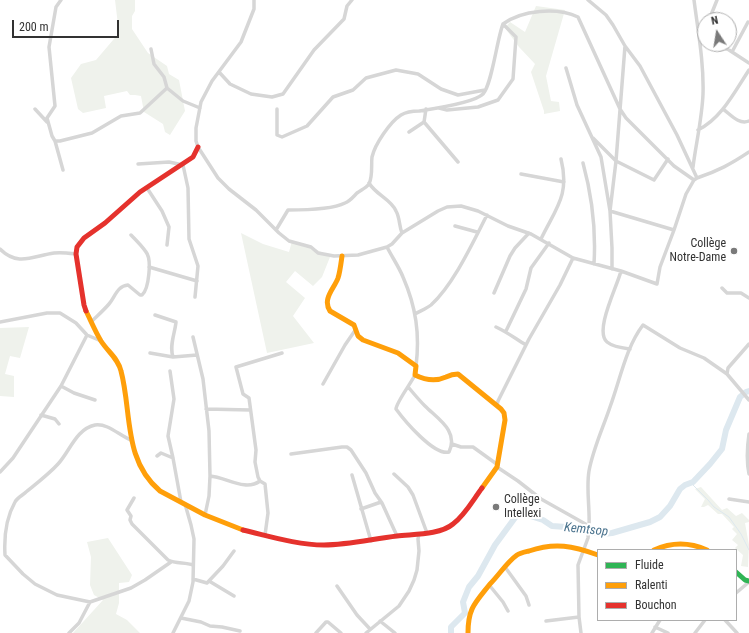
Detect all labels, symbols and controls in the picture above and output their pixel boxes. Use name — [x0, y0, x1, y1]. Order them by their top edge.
scale bar — [14, 12, 121, 38]
north arrow — [697, 12, 737, 52]
text: N — [710, 14, 719, 28]
text: 200 m — [19, 20, 49, 34]
place label: Collège Notre-Dame — [670, 237, 726, 265]
marker: Collège Notre-Dame — [729, 246, 739, 256]
place label: Collège Intellexi — [504, 493, 541, 521]
marker: Collège Intellexi — [491, 502, 501, 512]
water label: Kemtsop — [563, 520, 609, 540]
legend — [597, 549, 737, 621]
text: Fluide — [635, 558, 664, 572]
text: Ralenti — [635, 578, 668, 592]
text: Bouchon — [635, 598, 677, 612]

